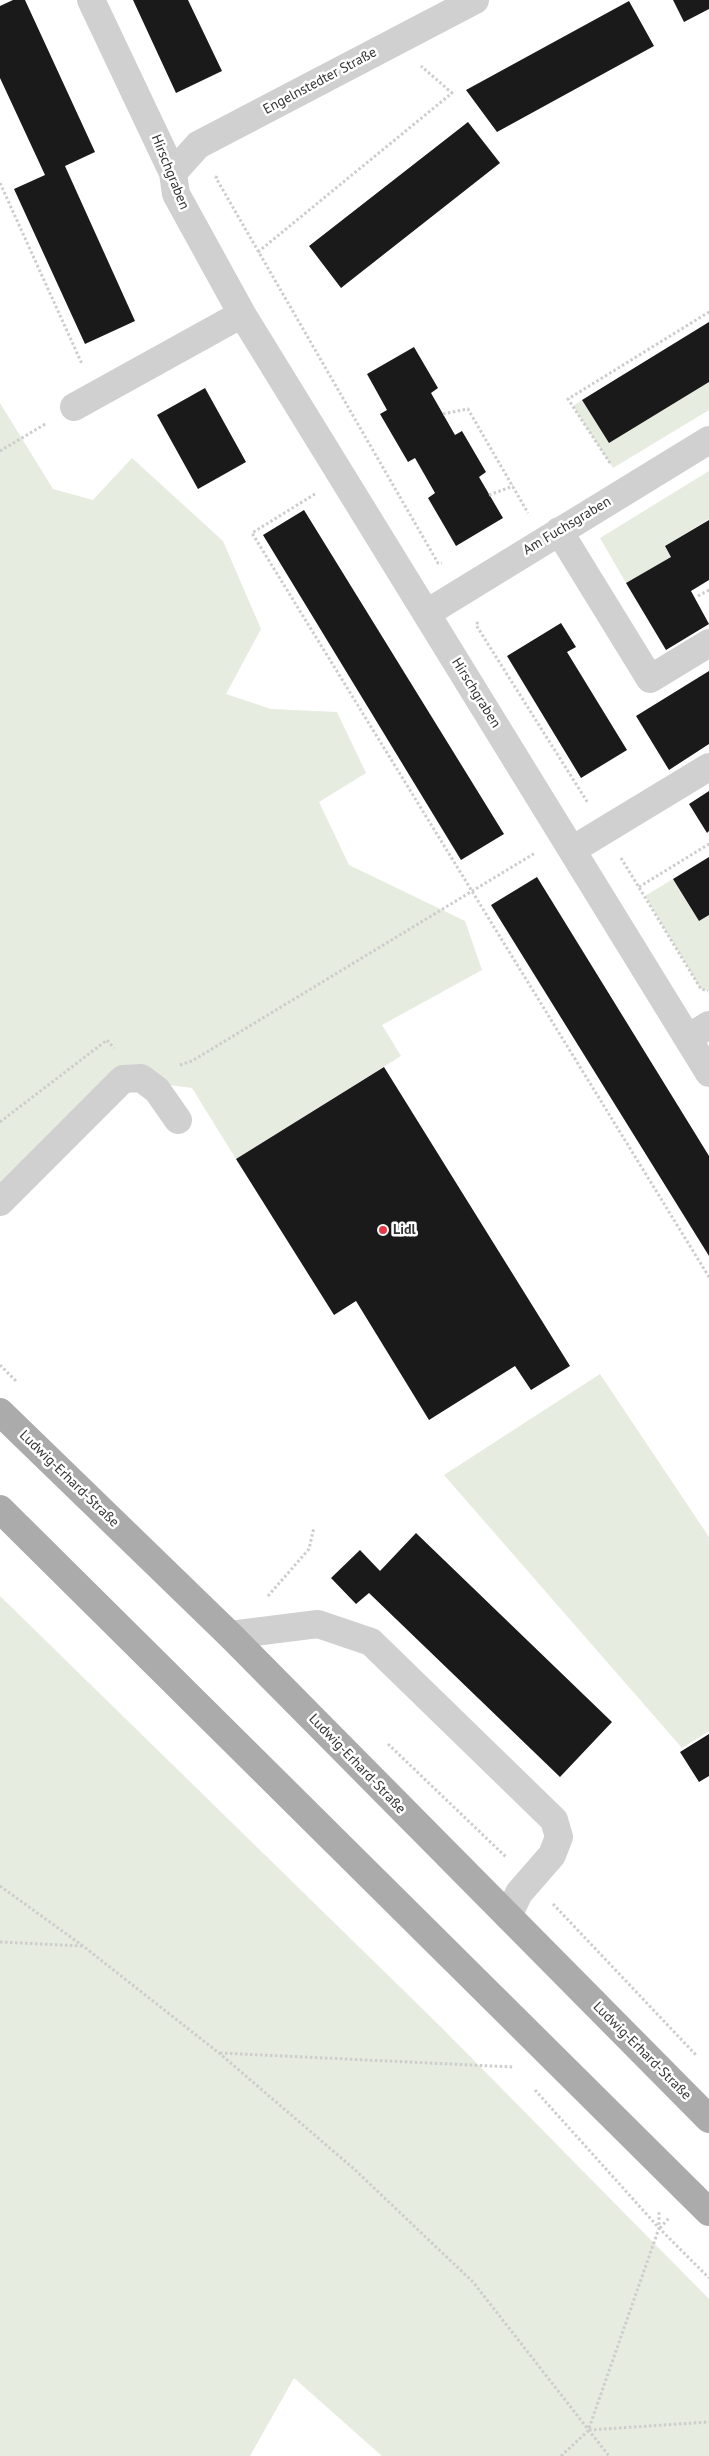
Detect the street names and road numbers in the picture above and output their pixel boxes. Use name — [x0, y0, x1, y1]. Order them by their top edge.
street label: Engelnstedter Straße — [260, 44, 380, 118]
street label: Hirschgraben — [147, 132, 193, 212]
street label: Am Fuchsgraben — [520, 493, 614, 559]
street label: Hirschgraben — [448, 655, 504, 731]
street label: Ludwig-Erhard-Straße — [16, 1427, 122, 1531]
street label: Ludwig-Erhard-Straße — [305, 1711, 409, 1817]
street label: Ludwig-Erhard-Straße — [589, 1998, 695, 2104]

